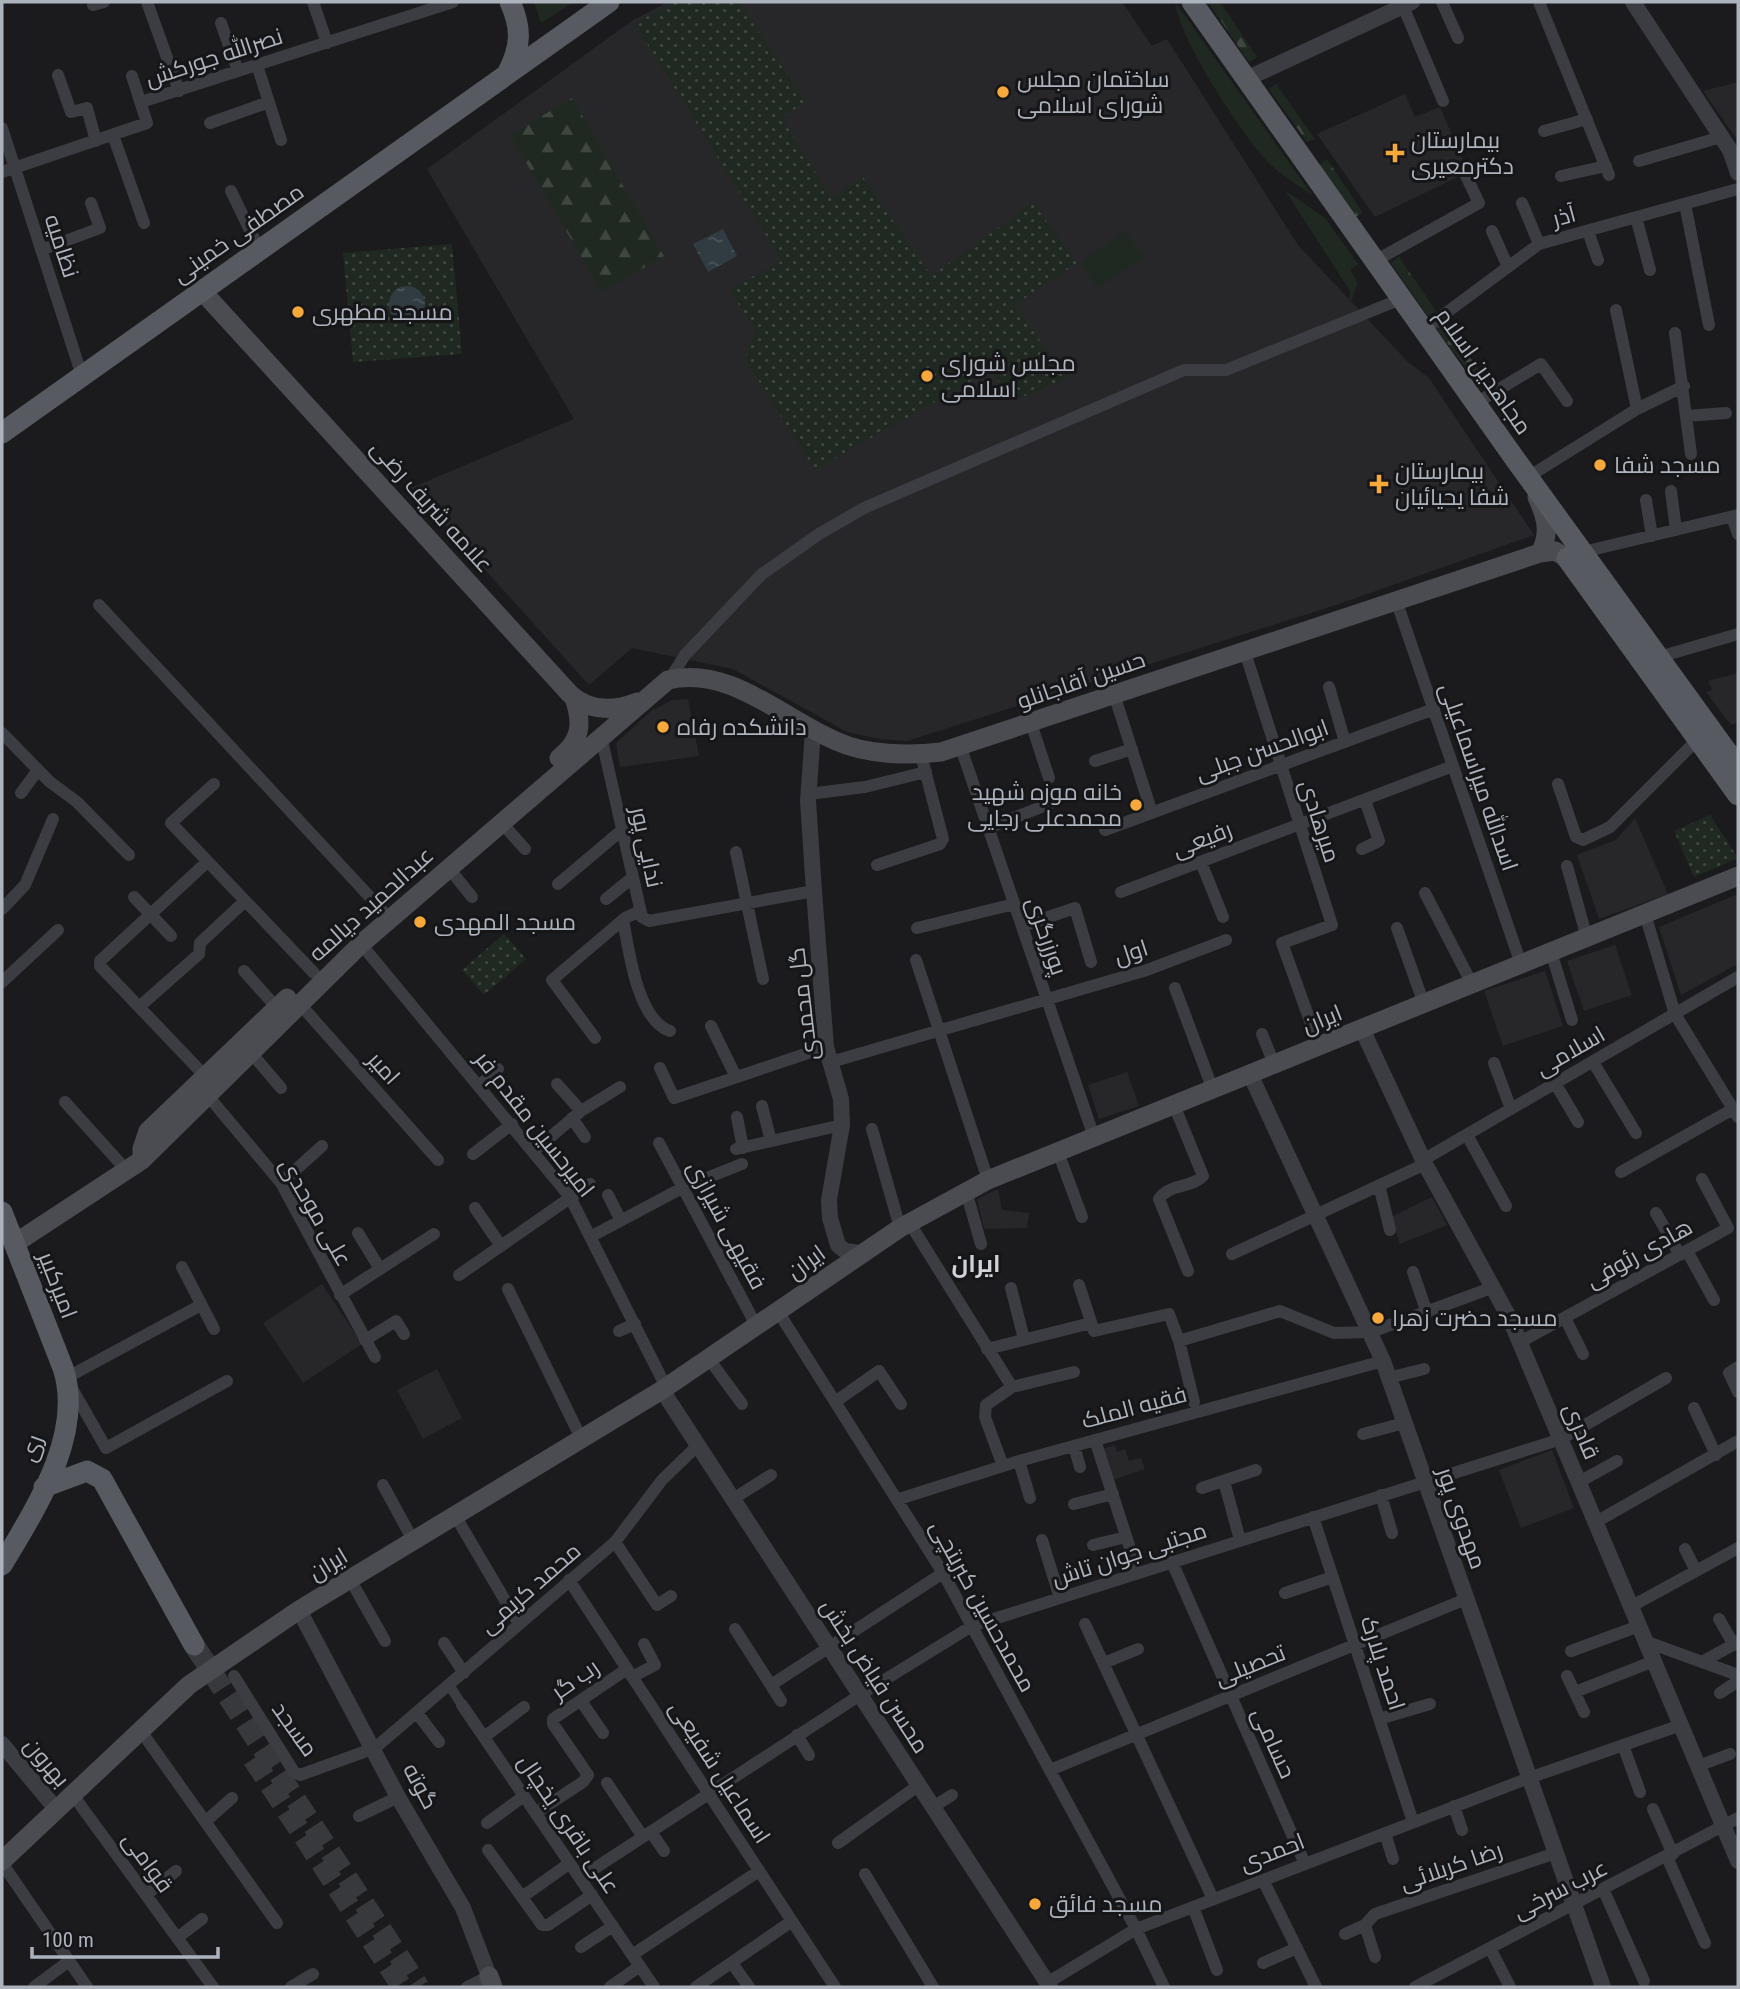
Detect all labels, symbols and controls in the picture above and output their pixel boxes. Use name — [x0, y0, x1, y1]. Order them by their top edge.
street label: نصرالله جورکش — [141, 21, 286, 92]
place label: ساختمان مجلس شورای اسلامی — [1017, 66, 1170, 119]
marker: ساختمان مجلس شورای اسلامی — [995, 84, 1011, 100]
place label: بیمارستان دکترمعیری — [1411, 127, 1514, 180]
marker: بیمارستان دکترمعیری — [1385, 143, 1405, 163]
street label: مصطفی خمینی — [167, 178, 309, 289]
street label: آذر — [1547, 200, 1579, 233]
street label: نظامیه — [39, 211, 84, 281]
place label: مسجد مطهری — [312, 299, 453, 326]
street label: مجاهدین اسلام — [1428, 303, 1537, 441]
marker: مسجد مطهری — [290, 304, 306, 320]
place label: مجلس شورای اسلامی — [941, 350, 1076, 403]
marker: مجلس شورای اسلامی — [919, 368, 935, 384]
street label: علامه شریف رضی — [365, 435, 498, 578]
place label: مسجد شفا — [1614, 452, 1721, 479]
marker: مسجد شفا — [1592, 457, 1608, 473]
place label: بیمارستان شفا یحیائیان — [1395, 458, 1509, 511]
marker: بیمارستان شفا یحیائیان — [1369, 474, 1389, 494]
street label: حسین آقاجانلو — [1014, 646, 1149, 715]
street label: اسدالله میراسماعیلی — [1434, 679, 1525, 875]
place label: دانشکده رفاه — [677, 714, 807, 741]
street label: ابوالحسن جبلی — [1192, 714, 1332, 787]
marker: دانشکده رفاه — [655, 719, 671, 735]
street label: میرهادی — [1294, 776, 1346, 866]
place label: خانه موزه شهید محمدعلی رجایی — [967, 779, 1122, 832]
marker: خانه موزه شهید محمدعلی رجایی — [1128, 797, 1144, 813]
street label: ندایی پور — [623, 802, 668, 890]
street label: رفیعی — [1169, 816, 1236, 863]
street label: عبدالحمید دیالمه — [304, 841, 439, 967]
street label: پورزرگری — [1020, 894, 1072, 979]
place label: مسجد المهدی — [434, 909, 576, 936]
marker: مسجد المهدی — [412, 914, 428, 930]
street label: اول — [1111, 934, 1152, 971]
street label: گل محمدی — [783, 946, 824, 1062]
street label: ایران — [1298, 999, 1346, 1040]
street label: اسلامی — [1531, 1021, 1610, 1082]
street label: امیرحسین مقدم فر — [466, 1044, 600, 1204]
street label: امیر — [361, 1045, 405, 1090]
street label: علی موحدی — [274, 1154, 357, 1271]
street label: فقیهی شیرازی — [681, 1156, 772, 1294]
street label: هادی رئوفی — [1581, 1213, 1697, 1294]
street label: ایران — [782, 1240, 831, 1285]
street label: امیرکبیر — [32, 1246, 83, 1322]
district label: ایران — [951, 1250, 1001, 1278]
place label: مسجد حضرت زهرا — [1392, 1305, 1557, 1332]
marker: مسجد حضرت زهرا — [1370, 1310, 1386, 1326]
street label: فقیه الملک — [1079, 1380, 1190, 1434]
street label: قادرى — [1558, 1399, 1605, 1463]
street label: ری — [14, 1431, 49, 1465]
street label: مهدوی پور — [1430, 1462, 1492, 1573]
street label: محمدحسین کبریتچی — [923, 1516, 1041, 1697]
street label: مجتبی جوان تاش — [1048, 1517, 1210, 1592]
street label: محمد کریمی — [474, 1537, 586, 1640]
street label: ایران — [304, 1542, 353, 1586]
street label: محسن فیاض بخش — [815, 1594, 934, 1758]
street label: احمد پلارک — [1354, 1613, 1410, 1714]
street label: تحصیلی — [1211, 1639, 1289, 1692]
street label: رب گر — [545, 1653, 604, 1707]
street label: اسماعیل شفیعی — [663, 1696, 776, 1849]
street label: مسجد — [266, 1697, 323, 1762]
street label: حسامی — [1246, 1704, 1301, 1783]
street label: بهرون — [18, 1732, 75, 1792]
street label: علی باقری یخچال — [511, 1750, 625, 1900]
street label: گوته — [397, 1759, 444, 1814]
street label: قوامی — [117, 1827, 179, 1898]
street label: احمدی — [1236, 1828, 1308, 1877]
street label: رضا کربلائی — [1397, 1836, 1506, 1897]
street label: عرب سرخی — [1508, 1854, 1612, 1925]
place label: مسجد فائق — [1049, 1891, 1162, 1918]
marker: مسجد فائق — [1027, 1896, 1043, 1912]
scale bar — [32, 1916, 217, 1960]
text: 100 m — [42, 1928, 94, 1952]

